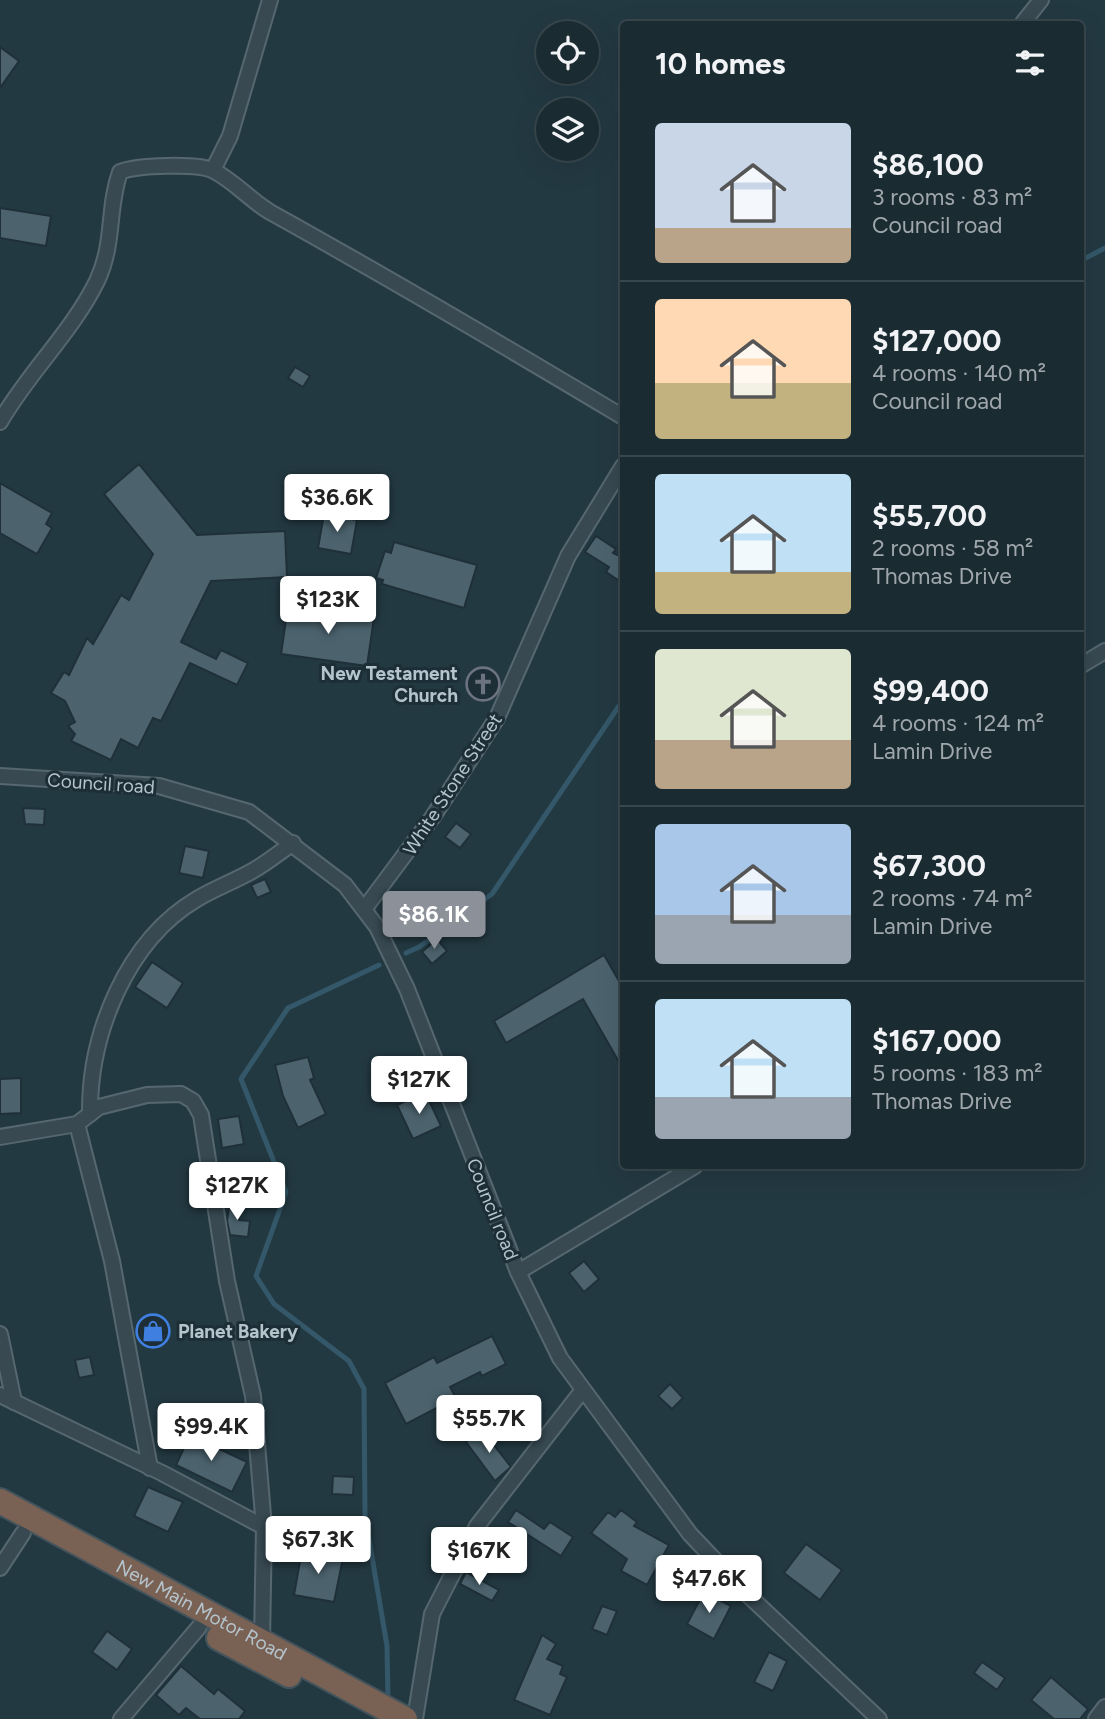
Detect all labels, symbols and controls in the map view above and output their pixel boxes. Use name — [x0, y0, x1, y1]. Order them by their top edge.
map controls — [536, 21, 599, 161]
button: locate — [536, 21, 599, 84]
icon: filters — [1011, 44, 1049, 82]
text: 10 homes — [655, 45, 786, 82]
button: layers — [536, 98, 599, 161]
text: $86,100 — [872, 146, 984, 183]
icon: home — [711, 151, 795, 235]
text: 3 rooms · 83 m² — [872, 183, 1032, 211]
text: Council road — [872, 211, 1002, 239]
text: $127,000 — [872, 322, 1001, 359]
icon: home — [711, 327, 795, 411]
text: 4 rooms · 140 m² — [872, 359, 1046, 387]
text: Council road — [872, 387, 1002, 415]
pin: $36.6K — [280, 475, 394, 534]
text: $36.6K — [300, 483, 374, 511]
text: $55,700 — [872, 497, 987, 534]
icon: home — [711, 502, 795, 586]
text: 2 rooms · 58 m² — [872, 534, 1033, 562]
text: Thomas Drive — [872, 562, 1012, 590]
pin: $123K — [279, 576, 377, 636]
text: $123K — [296, 585, 360, 613]
place label: New Testament Church — [320, 662, 458, 707]
church icon: New Testament Church — [464, 665, 502, 703]
text: $99,400 — [872, 672, 989, 709]
icon: home — [711, 677, 795, 761]
street label: White Stone Street — [398, 709, 507, 859]
text: 4 rooms · 124 m² — [872, 709, 1044, 737]
text: Lamin Drive — [872, 737, 992, 765]
street label: Council road — [46, 768, 156, 799]
text: $67,300 — [872, 847, 986, 884]
icon: home — [711, 852, 795, 936]
text: 2 rooms · 74 m² — [872, 884, 1033, 912]
pin: $86.1K — [377, 892, 491, 951]
text: $86.1K — [399, 900, 469, 928]
text: Lamin Drive — [872, 912, 992, 940]
text: $167,000 — [872, 1022, 1001, 1059]
icon: home — [711, 1027, 795, 1111]
pin: $127K — [370, 1056, 468, 1116]
text: 5 rooms · 183 m² — [872, 1059, 1043, 1087]
text: $127K — [387, 1065, 451, 1093]
text: Thomas Drive — [872, 1087, 1012, 1115]
street label: Council road — [462, 1155, 523, 1263]
pin: $127K — [188, 1162, 286, 1222]
text: $127K — [205, 1171, 269, 1199]
shop icon: Planet Bakery — [134, 1312, 172, 1350]
place label: Planet Bakery — [178, 1320, 298, 1343]
pin: $55.7K — [432, 1396, 546, 1455]
pin: $99.4K — [154, 1404, 268, 1463]
text: $55.7K — [452, 1404, 526, 1432]
text: $99.4K — [173, 1412, 249, 1440]
pin: $67.3K — [261, 1516, 375, 1576]
text: $67.3K — [282, 1525, 354, 1553]
pin: $167K — [430, 1528, 528, 1587]
text: $167K — [447, 1536, 511, 1564]
street label: New Main Motor Road — [112, 1555, 291, 1665]
pin: $47.6K — [652, 1556, 766, 1615]
text: $47.6K — [672, 1564, 746, 1592]

